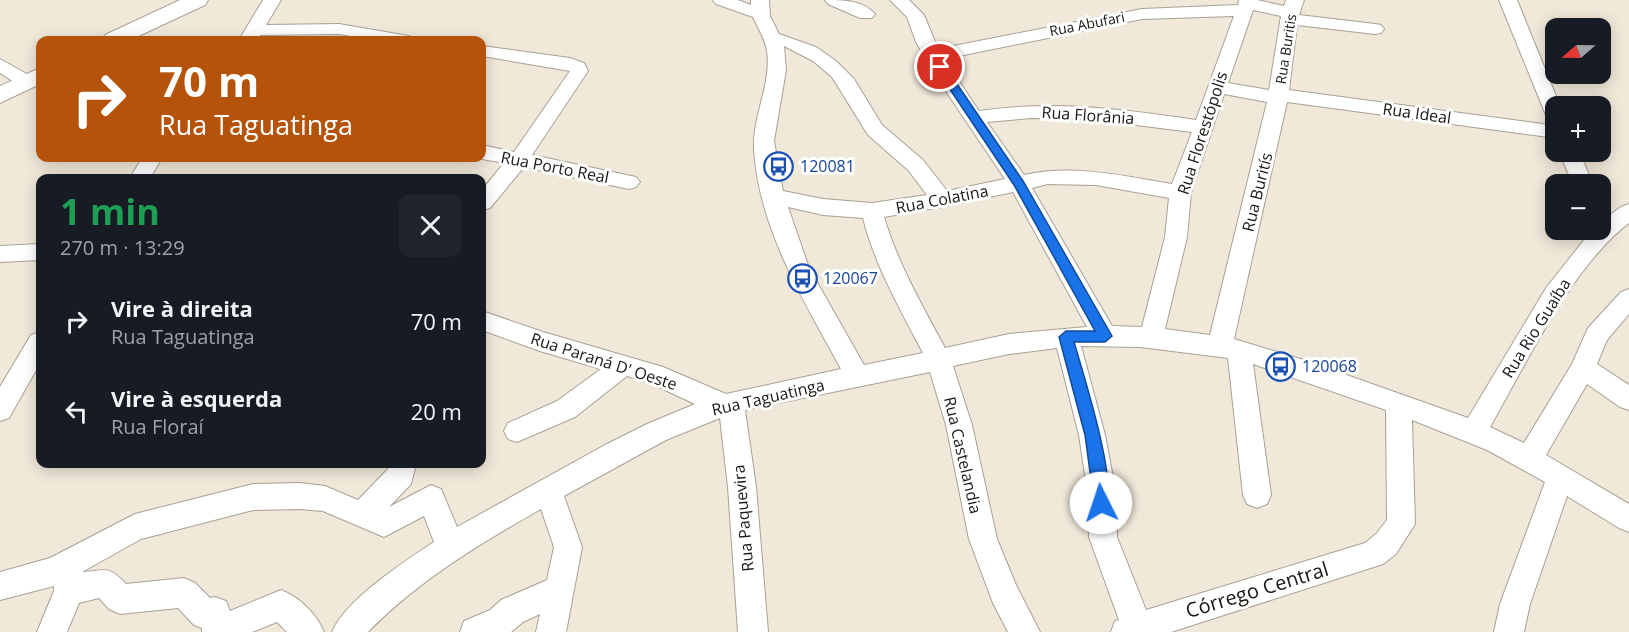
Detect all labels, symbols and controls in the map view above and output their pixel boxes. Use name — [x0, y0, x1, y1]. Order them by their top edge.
street label: Rua Abufari — [1048, 7, 1126, 40]
street label: Rua Buritis — [1271, 12, 1300, 85]
north arrow — [1545, 18, 1611, 84]
map controls — [1545, 18, 1611, 240]
pin — [914, 41, 965, 92]
icon: arrive — [923, 50, 956, 83]
text: 70 m — [159, 52, 259, 109]
icon: right — [60, 60, 138, 138]
street label: Rua Florestópolis — [1172, 69, 1232, 197]
button: + — [1545, 96, 1611, 162]
street label: Rua Ideal — [1381, 97, 1453, 129]
street label: Rua Florânia — [1041, 101, 1135, 129]
text: Rua Taguatinga — [159, 106, 353, 143]
street label: Rua Porto Real — [499, 146, 611, 188]
bus stop icon: 120081 — [763, 150, 795, 182]
street label: Rua Buritís — [1237, 150, 1277, 234]
place label: 120081 — [800, 155, 855, 177]
button: − — [1545, 174, 1611, 240]
street label: Rua Colatina — [894, 179, 990, 219]
text: 1 min — [60, 187, 160, 236]
button: close — [399, 194, 462, 257]
text: 270 m · 13:29 — [60, 234, 185, 261]
bus stop icon: 120067 — [786, 262, 818, 294]
place label: 120067 — [823, 267, 878, 289]
street label: Rua Rio Guaíba — [1497, 274, 1575, 382]
text: Vire à direita — [111, 293, 253, 323]
icon: right — [60, 305, 93, 338]
text: 70 m — [411, 306, 462, 336]
text: Rua Taguatinga — [111, 323, 255, 350]
street label: Rua Paraná D' Oeste — [528, 327, 680, 395]
bus stop icon: 120068 — [1265, 350, 1297, 382]
place label: 120068 — [1302, 355, 1357, 377]
street label: Rua Taguatinga — [710, 373, 826, 421]
text: Vire à esquerda — [111, 383, 282, 413]
street label: Rua Castelandia — [939, 394, 987, 516]
icon: left — [60, 395, 93, 428]
text: 20 m — [411, 396, 462, 426]
text: Rua Floraí — [111, 413, 204, 440]
street label: Rua Paquevira — [727, 464, 759, 572]
position arrow — [1069, 471, 1133, 535]
street label: Córrego Central — [1182, 555, 1332, 624]

